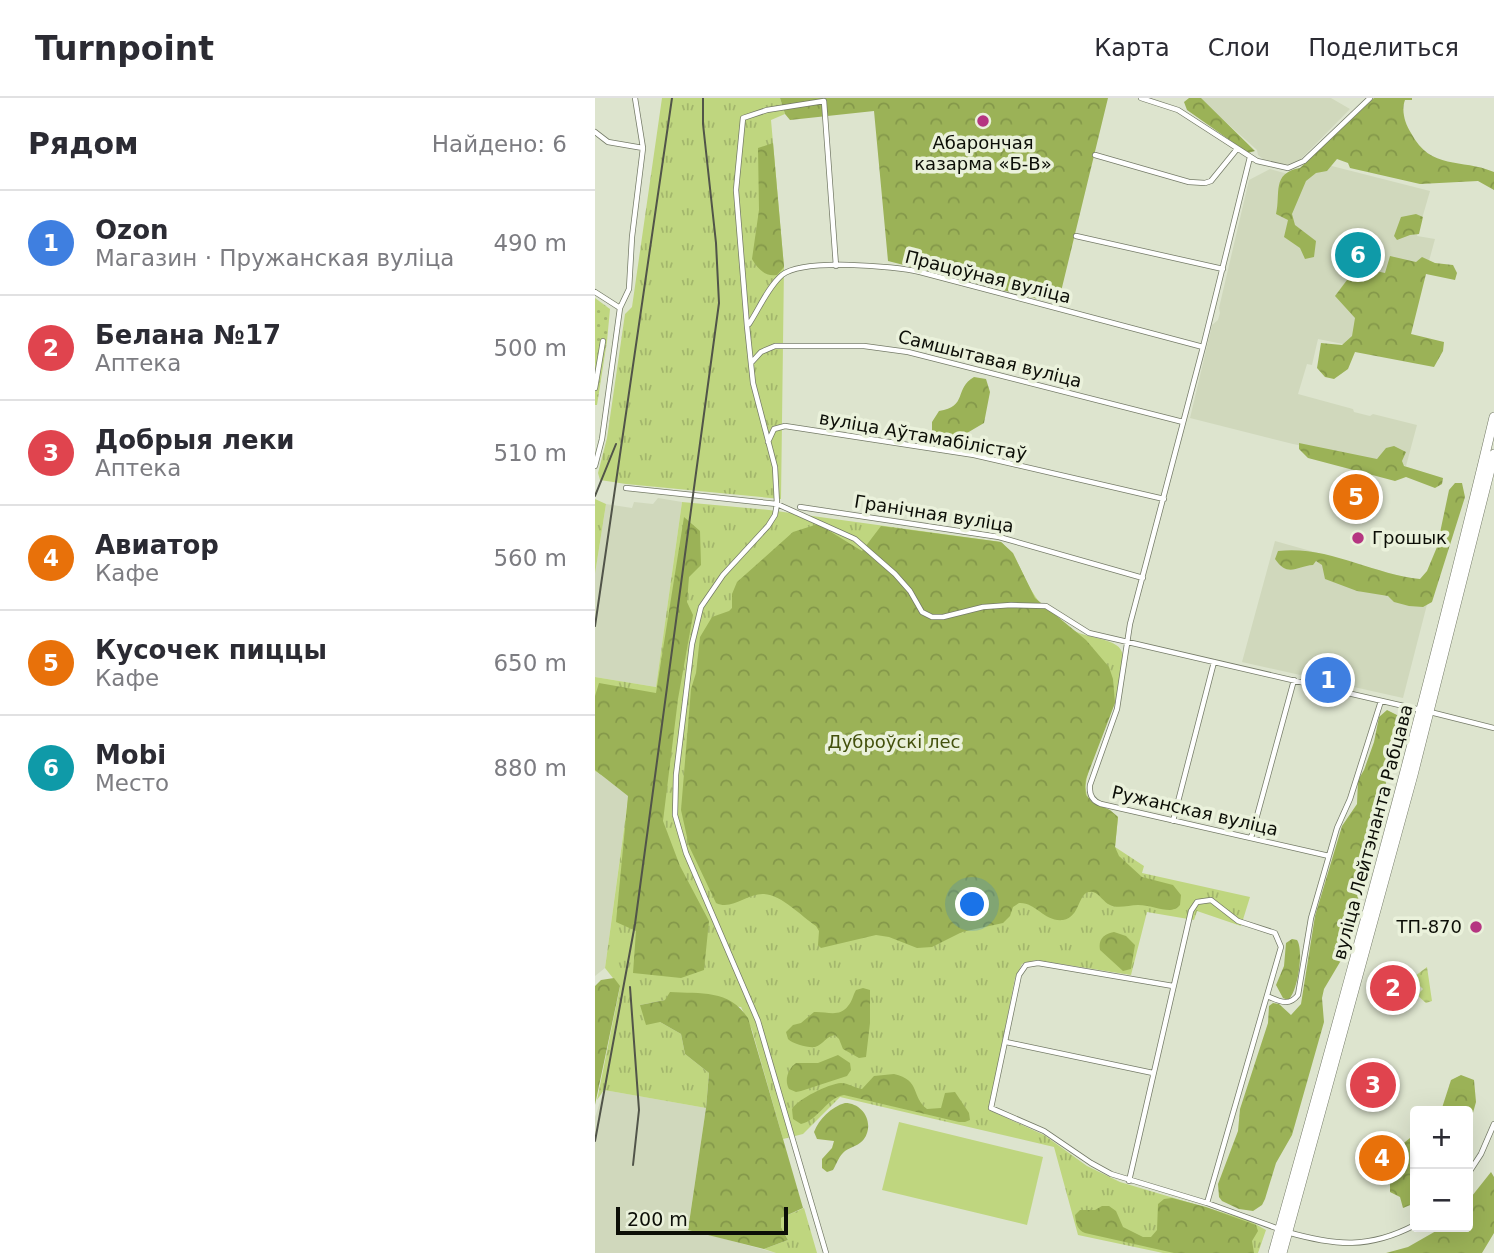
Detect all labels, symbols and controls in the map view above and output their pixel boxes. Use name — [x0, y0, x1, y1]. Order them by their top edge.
text: Turnpoint — [35, 29, 214, 68]
text: Карта — [1094, 34, 1170, 62]
text: Слои — [1208, 34, 1270, 62]
text: Поделиться — [1308, 34, 1459, 62]
marker: Абарончая казарма «Б-В» — [975, 113, 991, 129]
text: Рядом — [28, 126, 139, 161]
text: Найдено: 6 — [432, 131, 567, 157]
place label: Абарончая казарма «Б-В» — [914, 132, 1052, 174]
text: Ozon — [95, 215, 169, 245]
pin: 6 — [1335, 229, 1381, 281]
text: 1 — [43, 230, 59, 256]
text: 490 m — [493, 230, 567, 256]
text: Магазин · Пружанская вуліца — [95, 245, 454, 271]
street label: Працоўная вуліца — [903, 246, 1073, 307]
text: Белана №17 — [95, 320, 281, 350]
street label: Самшытавая вуліца — [896, 326, 1084, 392]
text: 2 — [43, 335, 59, 361]
text: 500 m — [493, 335, 567, 361]
text: Аптека — [95, 350, 181, 376]
street label: вуліца Аўтамабілістаў — [818, 407, 1029, 464]
text: Добрыя леки — [95, 425, 295, 455]
text: 3 — [43, 440, 59, 466]
text: 510 m — [493, 440, 567, 466]
text: Аптека — [95, 455, 181, 481]
pin: 5 — [1333, 471, 1379, 523]
street label: Гранічная вуліца — [853, 491, 1015, 536]
place label: Грошык — [1372, 527, 1447, 548]
text: Авиатор — [95, 530, 219, 560]
marker: Грошык — [1350, 530, 1366, 546]
text: 4 — [43, 545, 59, 571]
text: 560 m — [493, 545, 567, 571]
text: Кафе — [95, 560, 159, 586]
text: Кусочек пиццы — [95, 635, 327, 665]
text: 5 — [43, 650, 59, 676]
text: 650 m — [493, 650, 567, 676]
pin: 1 — [1305, 654, 1351, 706]
text: Кафе — [95, 665, 159, 691]
street label: вуліца Лейтэнанта Рабцава — [1328, 702, 1417, 962]
park label: Дуброўскі лес — [828, 731, 960, 752]
text: Mobi — [95, 740, 166, 770]
text: 6 — [43, 755, 59, 781]
text: 880 m — [493, 755, 567, 781]
text: Место — [95, 770, 169, 796]
street label: Ружанская вуліца — [1110, 781, 1280, 840]
your location — [955, 887, 989, 921]
place label: ТП-870 — [1396, 916, 1462, 937]
marker: ТП-870 — [1468, 919, 1484, 935]
pin: 2 — [1370, 962, 1416, 1014]
pin: 3 — [1350, 1059, 1396, 1111]
map controls — [1410, 1106, 1473, 1232]
button: + — [1410, 1106, 1473, 1169]
pin: 4 — [1359, 1132, 1405, 1184]
button: − — [1410, 1169, 1473, 1232]
scale bar — [616, 1204, 787, 1236]
text: 200 m — [627, 1208, 688, 1230]

